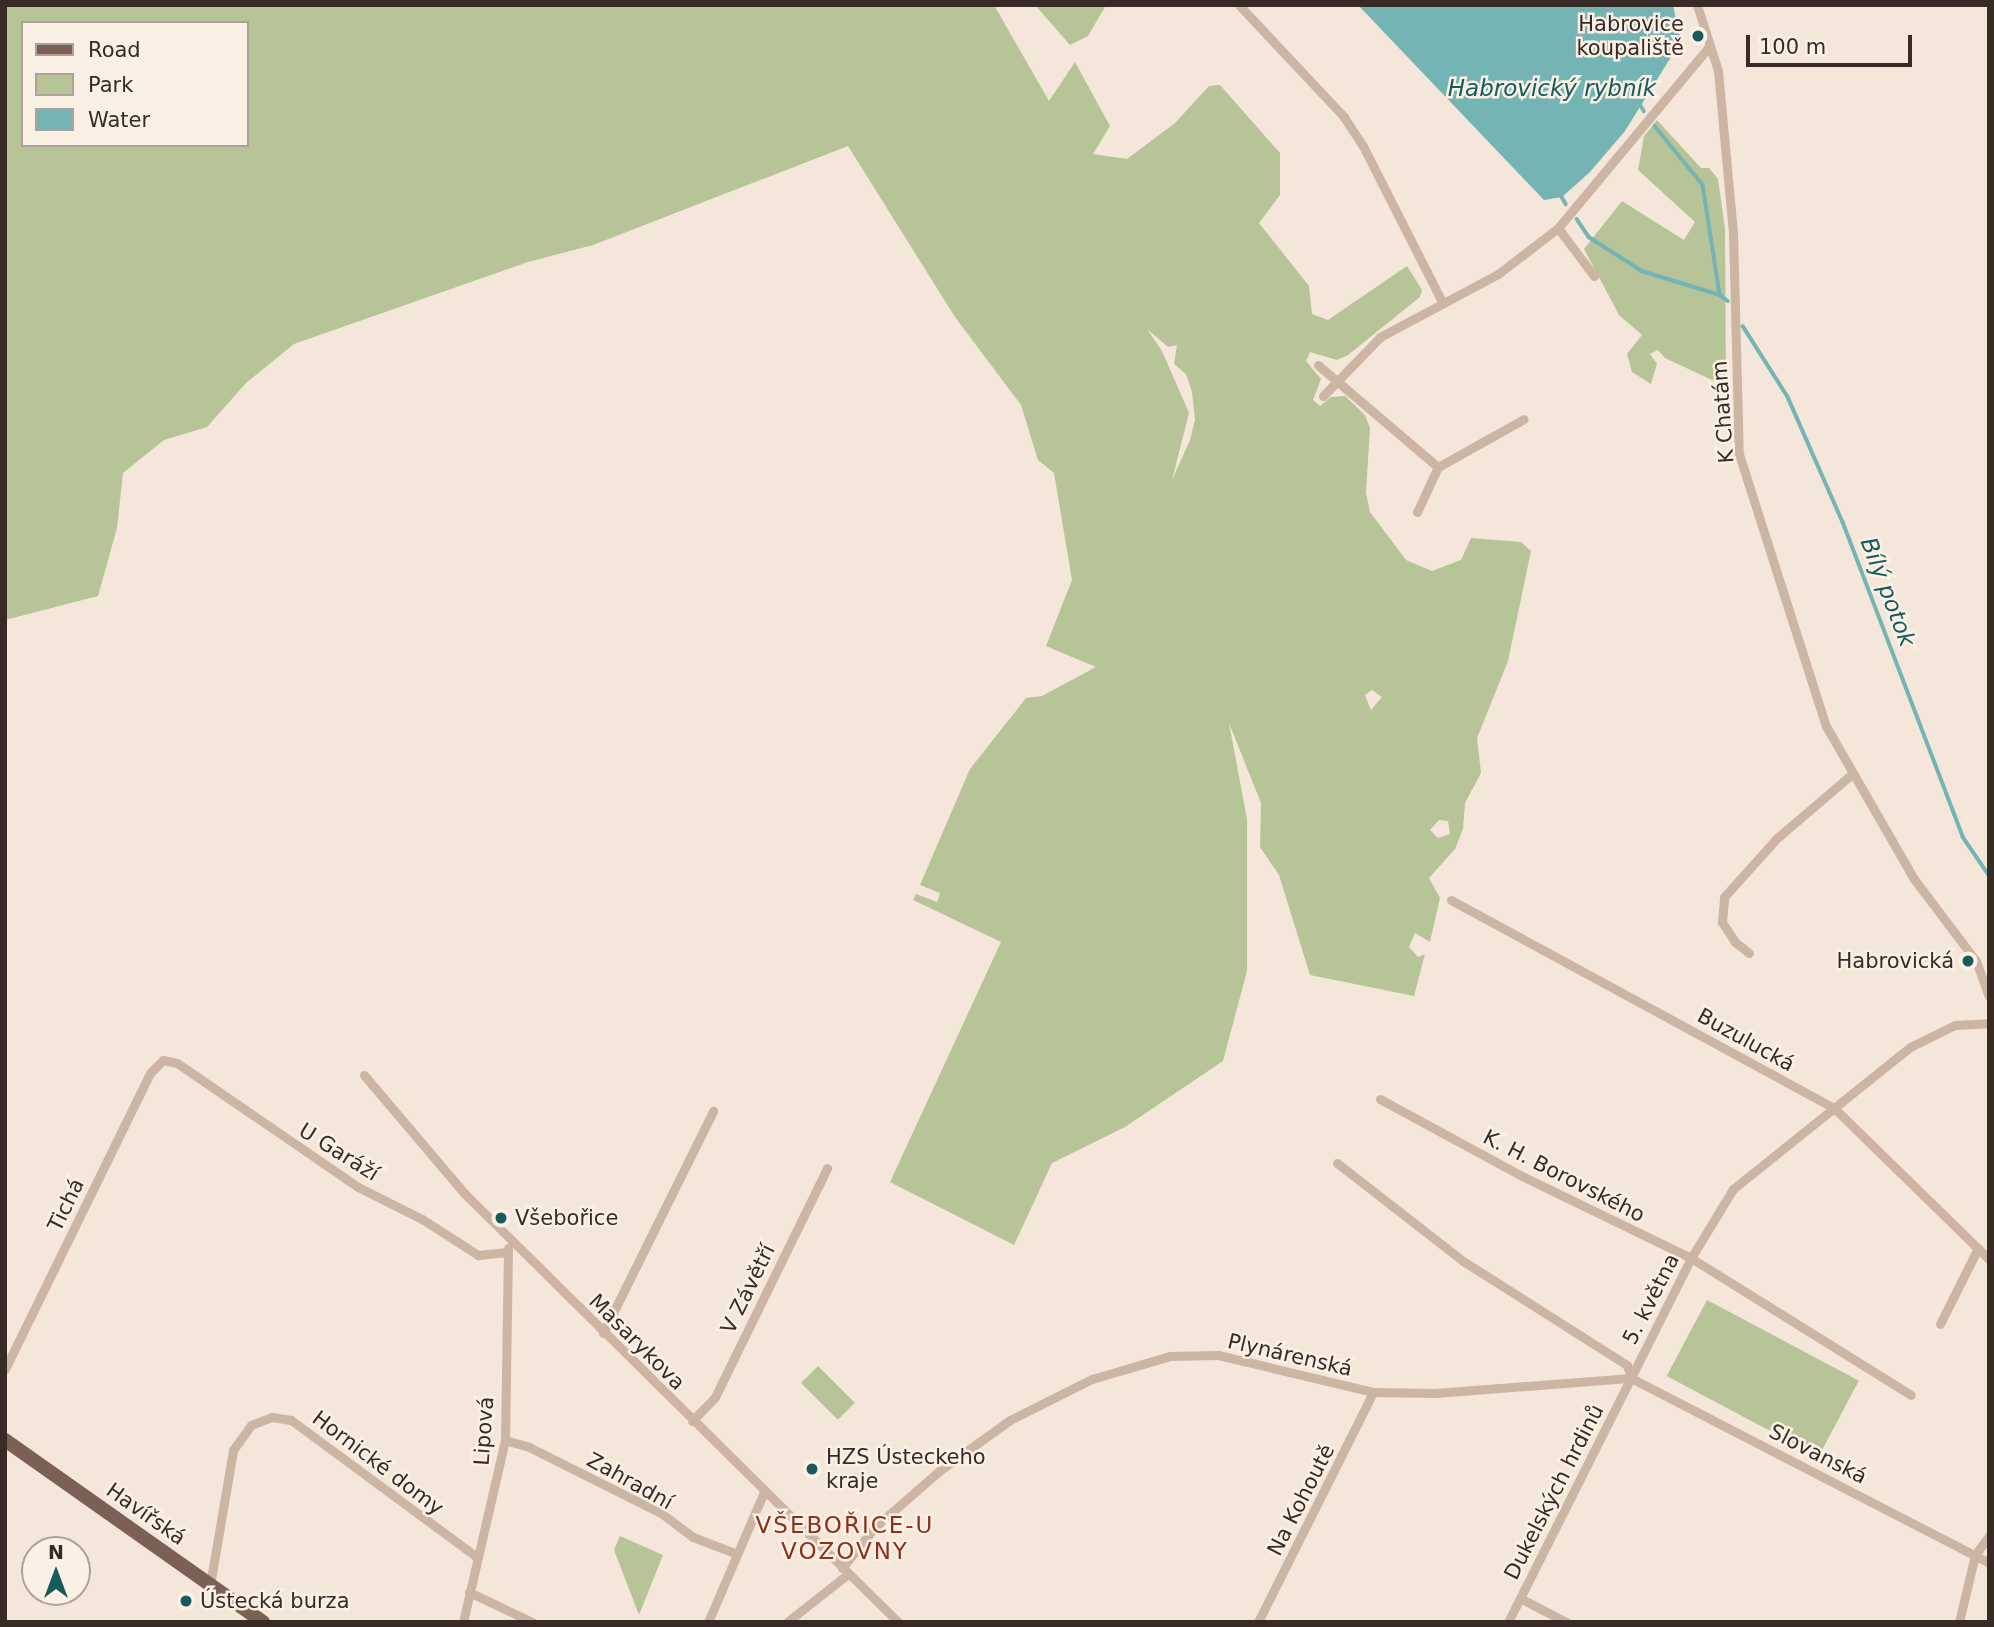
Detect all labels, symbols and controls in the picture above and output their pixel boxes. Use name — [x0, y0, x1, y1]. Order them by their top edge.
place label: Habrovice koupaliště — [1576, 11, 1684, 61]
legend — [21, 21, 248, 147]
scale bar — [1749, 21, 1915, 65]
marker: Habrovice koupaliště — [1690, 28, 1706, 44]
text: 100 m — [1759, 35, 1826, 59]
text: Road — [88, 38, 141, 62]
text: Park — [88, 73, 133, 97]
water label: Habrovický rybník — [1448, 74, 1656, 102]
text: Water — [88, 108, 150, 132]
street label: K Chatám — [1707, 360, 1739, 464]
water label: Bílý potok — [1855, 534, 1921, 650]
place label: Habrovická — [1837, 948, 1954, 974]
marker: Habrovická — [1960, 953, 1976, 969]
street label: Buzulucká — [1693, 1003, 1799, 1077]
street label: U Garáží — [294, 1118, 384, 1186]
street label: K. H. Borovského — [1479, 1124, 1649, 1228]
street label: Tichá — [42, 1174, 90, 1236]
place label: Všebořice — [515, 1205, 618, 1231]
marker: Všebořice — [493, 1210, 509, 1226]
street label: V Závětří — [716, 1240, 780, 1338]
street label: 5. května — [1617, 1249, 1685, 1349]
street label: Masarykova — [584, 1289, 690, 1395]
street label: Plynárenská — [1225, 1328, 1355, 1382]
street label: Lipová — [469, 1396, 499, 1466]
street label: Dukelských hrdinů — [1499, 1400, 1609, 1584]
street label: Hornické domy — [307, 1405, 449, 1521]
street label: Slovanská — [1765, 1419, 1871, 1489]
street label: Na Kohoutě — [1262, 1440, 1340, 1560]
place label: HZS Ústeckeho kraje — [826, 1444, 986, 1494]
street label: Zahradní — [583, 1447, 677, 1515]
marker: HZS Ústeckeho kraje — [804, 1461, 820, 1477]
street label: Havířská — [101, 1478, 191, 1550]
district label: VŠEBOŘICE-U VOZOVNY — [757, 1511, 933, 1565]
north arrow — [21, 1536, 91, 1606]
text: N — [48, 1541, 64, 1563]
place label: Ústecká burza — [200, 1588, 350, 1614]
marker: Ústecká burza — [178, 1593, 194, 1609]

